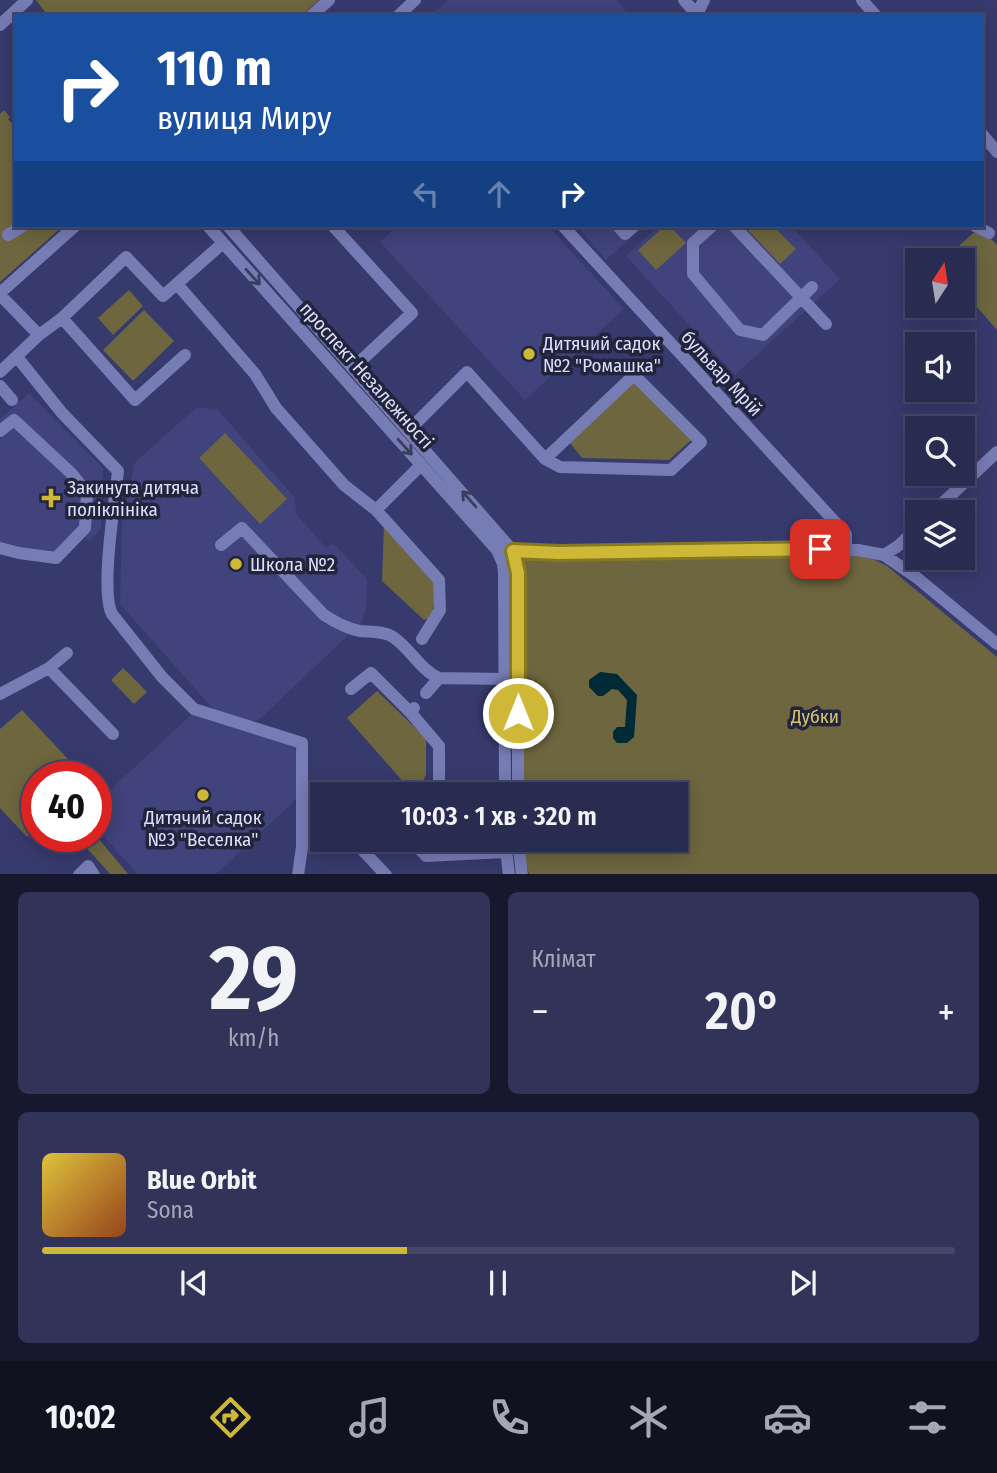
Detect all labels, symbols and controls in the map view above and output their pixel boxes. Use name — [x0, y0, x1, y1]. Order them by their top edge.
text: 110 m — [157, 39, 272, 98]
icon: right — [42, 42, 133, 133]
text: вулиця Миру — [157, 99, 332, 137]
icon: left — [407, 175, 445, 213]
icon: ahead — [480, 175, 518, 213]
icon: right — [553, 175, 591, 213]
north arrow — [905, 248, 975, 318]
map controls — [905, 248, 975, 570]
one-way arrow — [245, 268, 262, 285]
street label: проспект Незалежності — [295, 298, 438, 453]
street label: бульвар Мрій — [676, 326, 767, 421]
place label: Дитячий садок №2 "Ромашка" — [542, 332, 661, 377]
button: sound — [905, 332, 975, 402]
marker: Дитячий садок №2 "Ромашка" — [521, 346, 537, 362]
button: search — [905, 416, 975, 486]
one-way arrow — [397, 437, 413, 455]
place label: Закинута дитяча поліклініка — [67, 476, 199, 521]
marker: Закинута дитяча поліклініка — [41, 488, 61, 508]
one-way arrow — [461, 490, 477, 508]
button: layers — [905, 500, 975, 570]
pin — [790, 519, 850, 579]
icon: arrive — [801, 530, 839, 568]
place label: Школа №2 — [250, 553, 335, 576]
marker: Школа №2 — [228, 556, 244, 572]
position arrow — [481, 676, 555, 750]
park label: Дубки — [790, 705, 839, 728]
speed limit sign: 40 — [21, 761, 112, 852]
marker: Дитячий садок №3 "Веселка" — [195, 787, 211, 803]
text: 10:03 · 1 хв · 320 m — [401, 801, 597, 832]
place label: Дитячий садок №3 "Веселка" — [143, 806, 262, 851]
text: 29 — [209, 924, 298, 1033]
text: Клімат — [532, 945, 596, 973]
text: 20° — [705, 980, 781, 1043]
text: − — [532, 989, 549, 1035]
text: + — [938, 989, 955, 1035]
text: km/h — [228, 1024, 279, 1052]
text: Blue Orbit — [147, 1165, 257, 1196]
text: Sona — [147, 1196, 194, 1224]
icon: previous — [175, 1264, 213, 1302]
icon: pause — [479, 1264, 517, 1302]
icon: next — [784, 1264, 822, 1302]
icon: directions — [206, 1393, 255, 1442]
icon: music — [345, 1393, 394, 1442]
icon: phone — [485, 1393, 534, 1442]
icon: climate — [624, 1393, 673, 1442]
icon: car — [763, 1393, 812, 1442]
icon: filters — [903, 1393, 952, 1442]
text: 10:02 — [45, 1398, 116, 1436]

